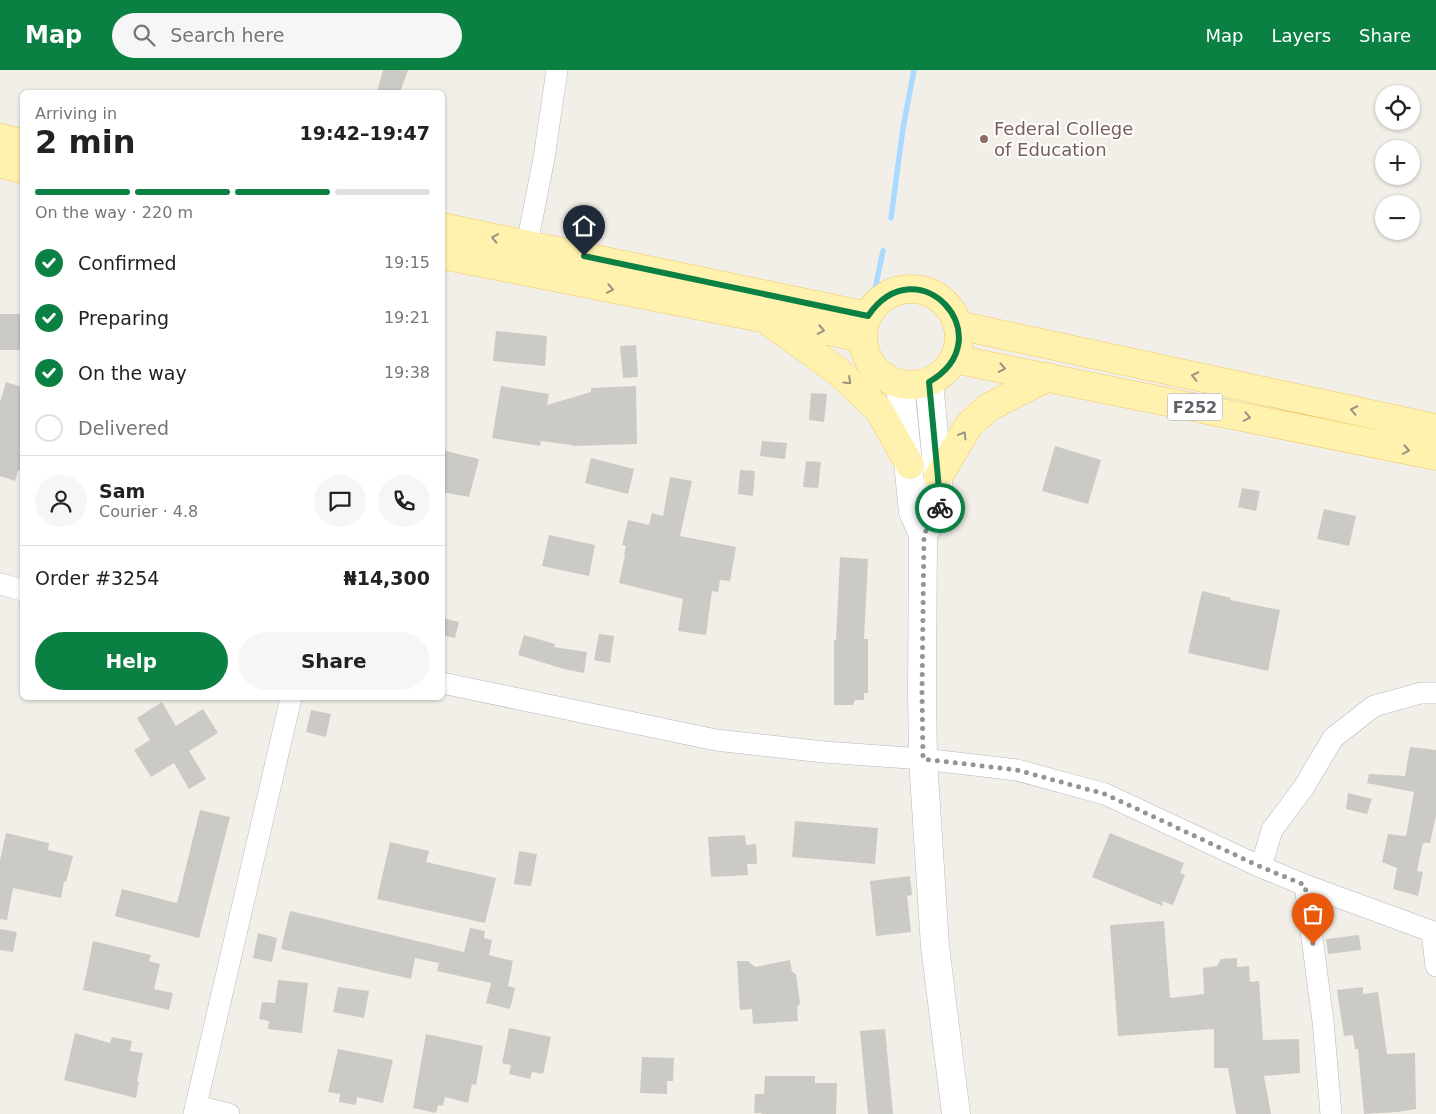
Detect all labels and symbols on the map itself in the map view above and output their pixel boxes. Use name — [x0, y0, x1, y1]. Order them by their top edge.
place label: Federal College of Education — [994, 118, 1133, 160]
marker: Federal College of Education — [978, 133, 990, 145]
pin — [563, 205, 605, 256]
one-way arrow — [491, 233, 499, 244]
one-way arrow — [606, 283, 615, 293]
one-way arrow — [817, 325, 826, 335]
one-way arrow — [997, 362, 1006, 373]
one-way arrow — [1191, 371, 1200, 382]
one-way arrow — [842, 375, 851, 384]
road number: F252 — [1168, 394, 1222, 421]
one-way arrow — [1350, 405, 1359, 416]
one-way arrow — [1242, 412, 1251, 422]
one-way arrow — [957, 432, 967, 441]
one-way arrow — [1402, 444, 1410, 454]
courier — [915, 483, 965, 533]
pin — [1292, 893, 1334, 944]

